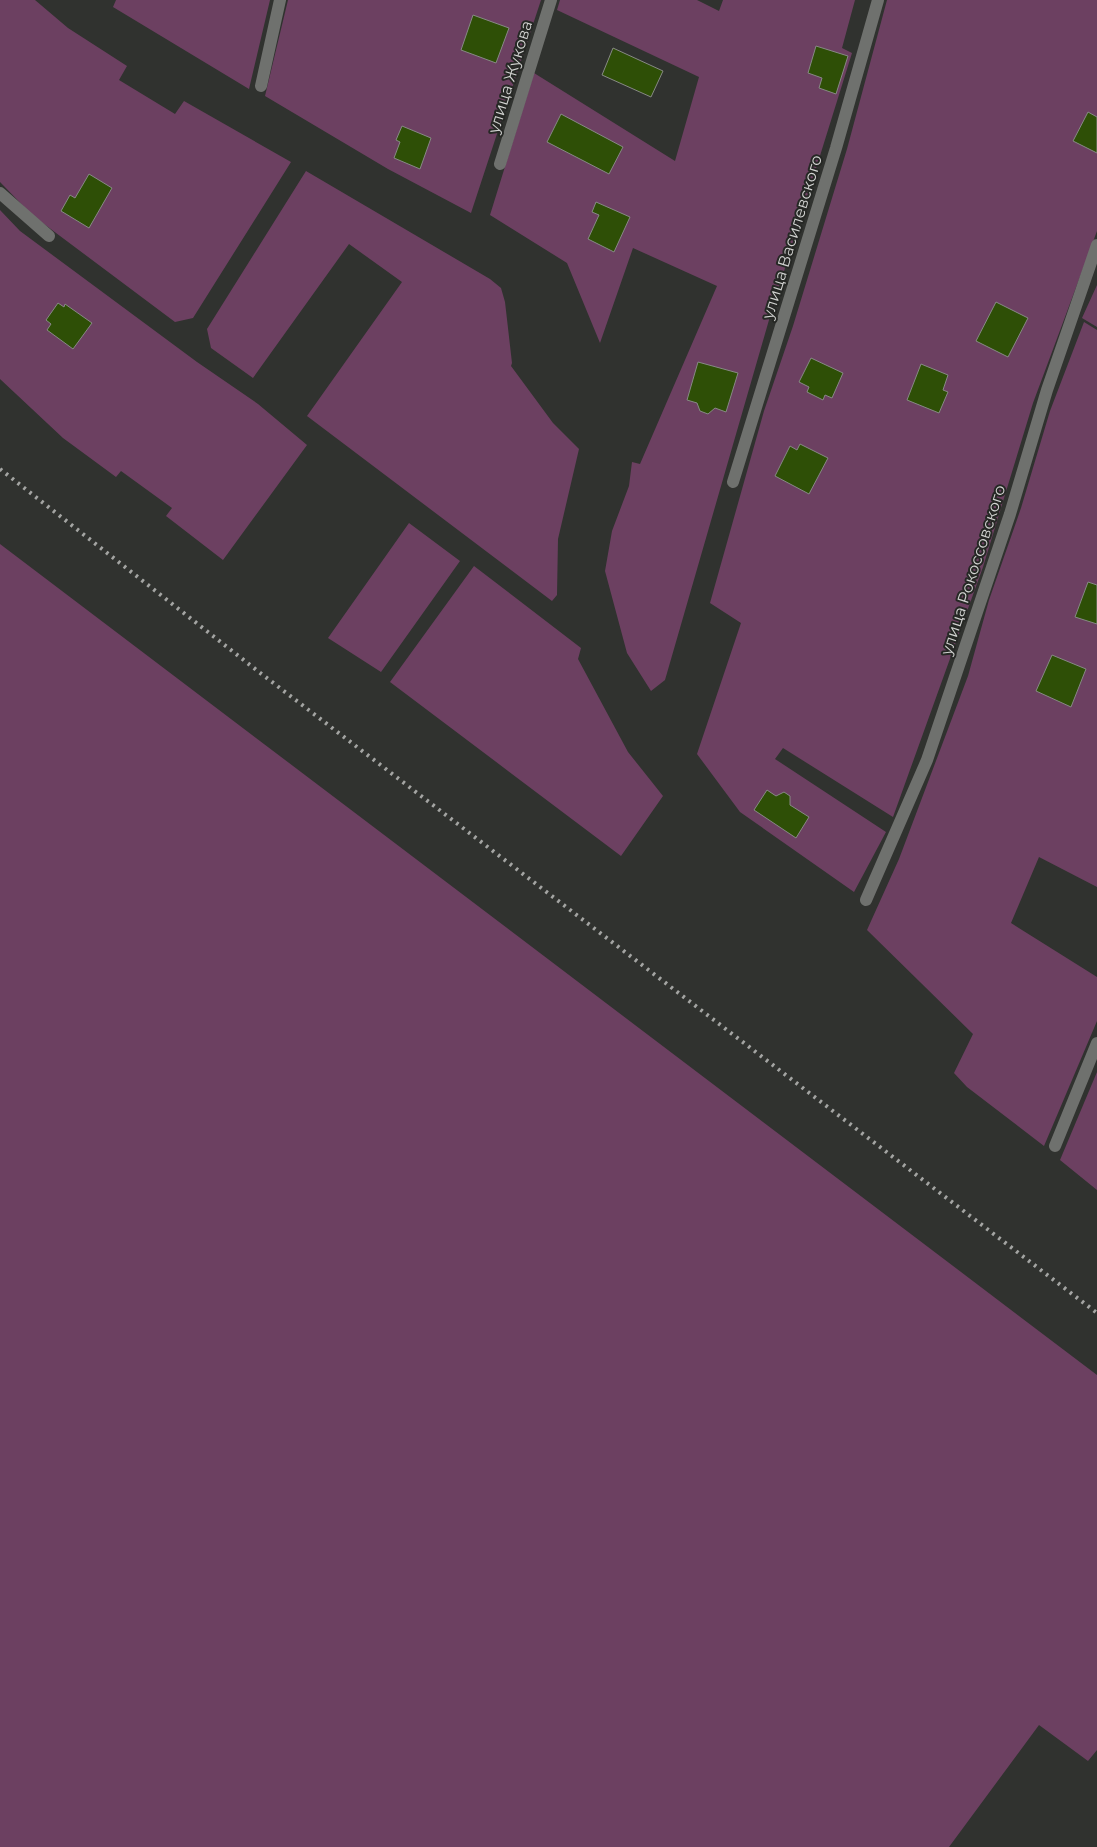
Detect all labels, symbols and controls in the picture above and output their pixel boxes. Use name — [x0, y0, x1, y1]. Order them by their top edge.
street label: улица Жукова — [484, 18, 536, 137]
street label: улица Василевского — [758, 153, 826, 322]
street label: улица Рокоссовского — [936, 482, 1010, 658]

